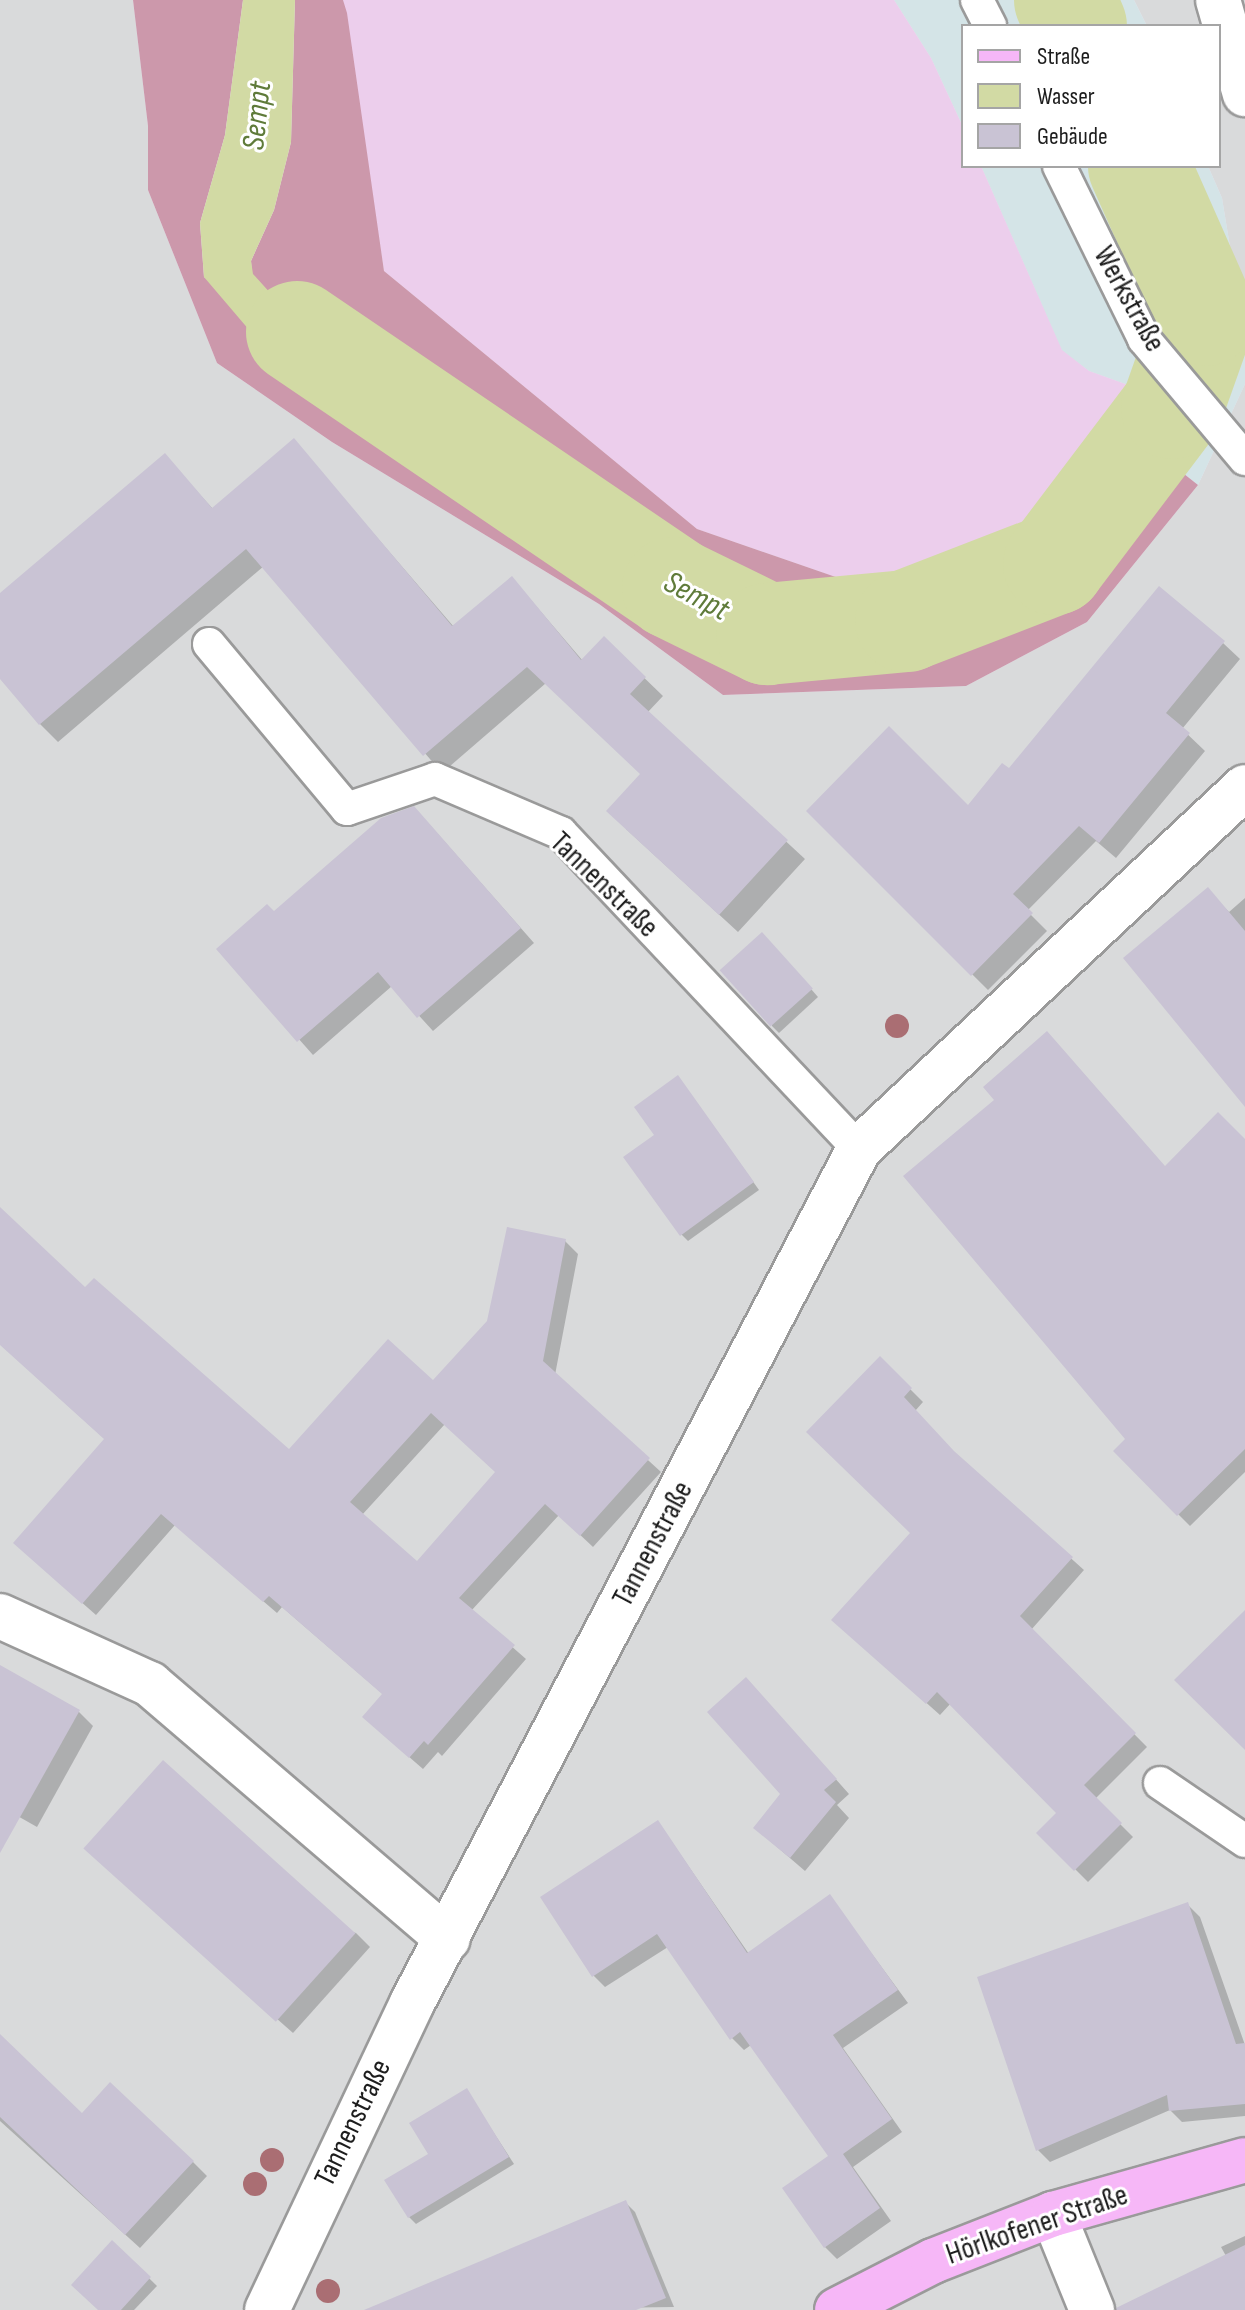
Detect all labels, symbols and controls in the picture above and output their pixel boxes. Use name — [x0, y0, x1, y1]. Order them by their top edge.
legend — [961, 24, 1221, 168]
text: Straße — [1037, 42, 1090, 71]
water label: Sempt — [235, 80, 281, 152]
text: Wasser — [1037, 82, 1095, 111]
text: Gebäude — [1037, 122, 1108, 151]
street label: Werkstraße — [1085, 240, 1173, 358]
water label: Sempt — [657, 564, 735, 630]
street label: Tannenstraße — [542, 825, 666, 945]
street label: Tannenstraße — [605, 1475, 701, 1613]
street label: Tannenstraße — [307, 2054, 399, 2192]
street label: Hörlkofener Straße — [941, 2177, 1133, 2273]

